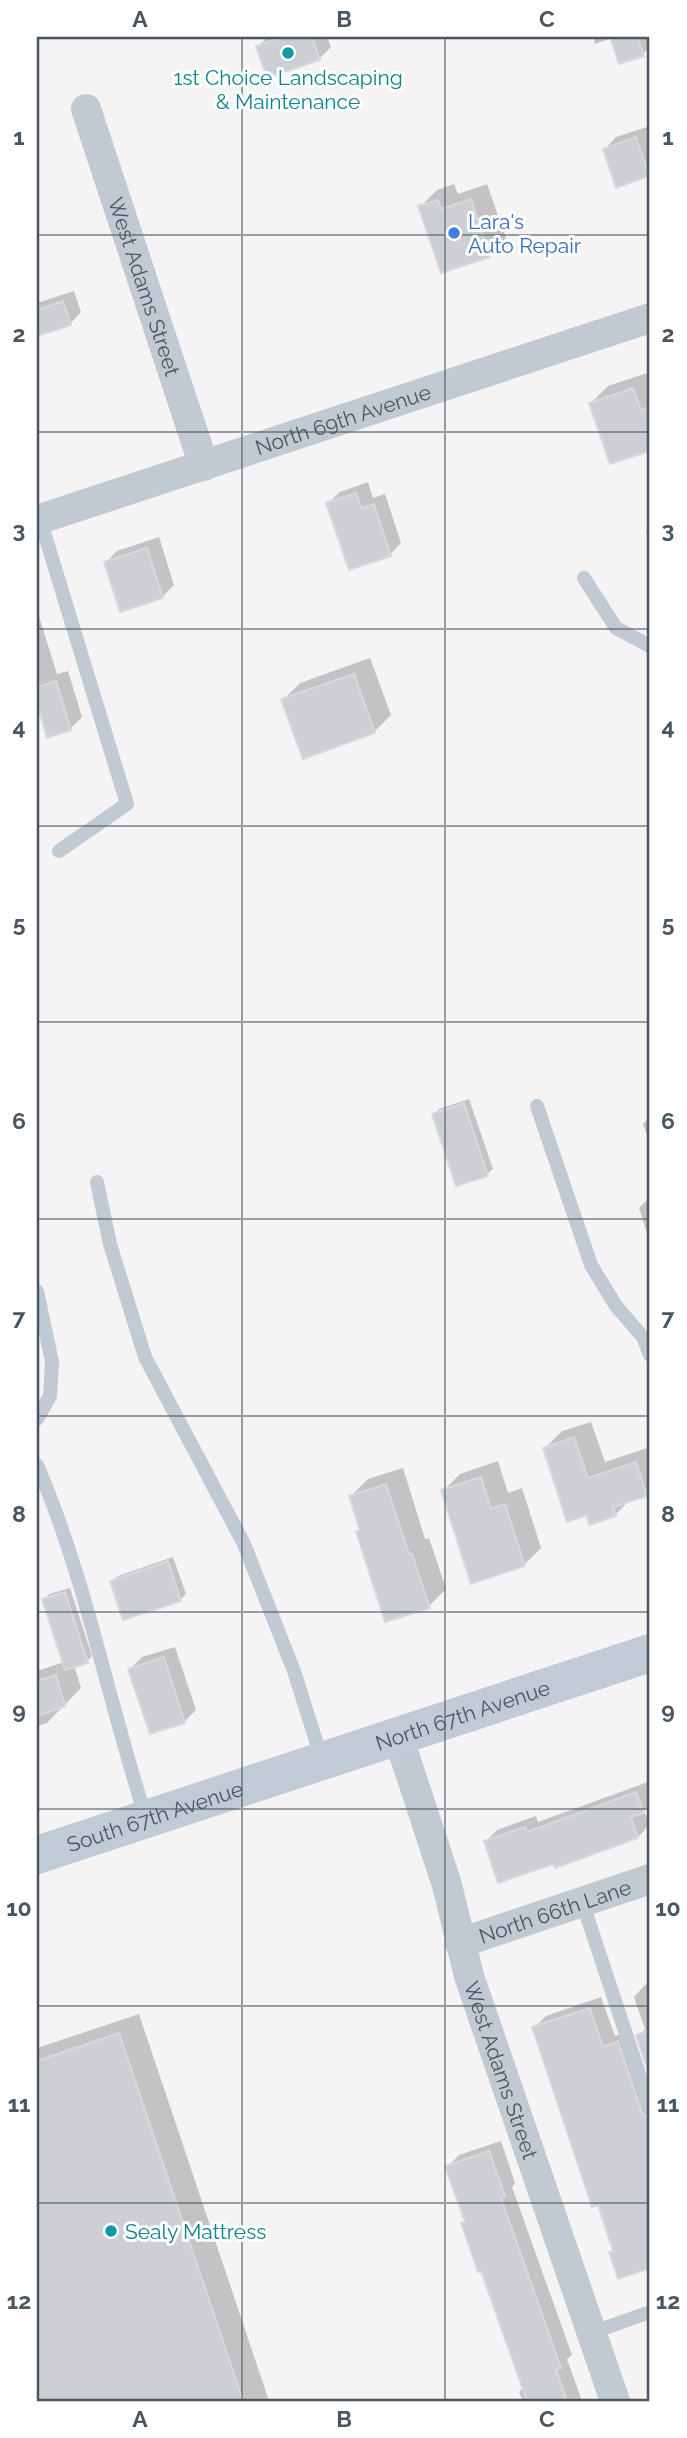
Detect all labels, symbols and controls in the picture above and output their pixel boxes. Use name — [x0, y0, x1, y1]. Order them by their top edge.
text: A — [132, 5, 148, 32]
text: B — [336, 5, 352, 32]
text: C — [539, 5, 555, 32]
marker: 1st Choice Landscaping & Maintenance — [280, 45, 296, 61]
place label: 1st Choice Landscaping & Maintenance — [173, 65, 403, 114]
text: 1 — [13, 123, 25, 150]
text: 1 — [662, 123, 674, 150]
street label: West Adams Street — [104, 194, 186, 379]
place label: Lara's Auto Repair — [468, 209, 582, 258]
marker: Lara's Auto Repair — [446, 225, 462, 241]
text: 2 — [13, 320, 25, 347]
text: 2 — [662, 320, 674, 347]
street label: North 69th Avenue — [252, 379, 434, 460]
text: 3 — [13, 516, 25, 543]
text: 3 — [662, 516, 674, 543]
text: 4 — [12, 713, 26, 740]
text: 4 — [661, 713, 675, 740]
text: 5 — [13, 910, 26, 937]
text: 5 — [662, 910, 675, 937]
text: 6 — [12, 1107, 26, 1134]
text: 6 — [661, 1107, 675, 1134]
text: 7 — [13, 1303, 26, 1330]
text: 7 — [662, 1303, 675, 1330]
text: 8 — [12, 1500, 26, 1527]
text: 8 — [661, 1500, 675, 1527]
street label: North 67th Avenue — [372, 1674, 553, 1755]
text: 9 — [12, 1697, 26, 1724]
text: 9 — [661, 1697, 675, 1724]
street label: South 67th Avenue — [63, 1776, 246, 1857]
street label: North 66th Lane — [476, 1874, 634, 1948]
text: 10 — [6, 1894, 32, 1921]
text: 10 — [655, 1894, 681, 1921]
street label: West Adams Street — [459, 1978, 543, 2162]
text: 11 — [8, 2090, 30, 2117]
text: 11 — [657, 2090, 679, 2117]
place label: Sealy Mattress — [125, 2219, 266, 2244]
marker: Sealy Mattress — [103, 2223, 119, 2239]
text: 12 — [7, 2287, 31, 2314]
text: 12 — [656, 2287, 680, 2314]
text: A — [132, 2405, 148, 2432]
text: B — [336, 2405, 352, 2432]
text: C — [539, 2405, 555, 2432]

